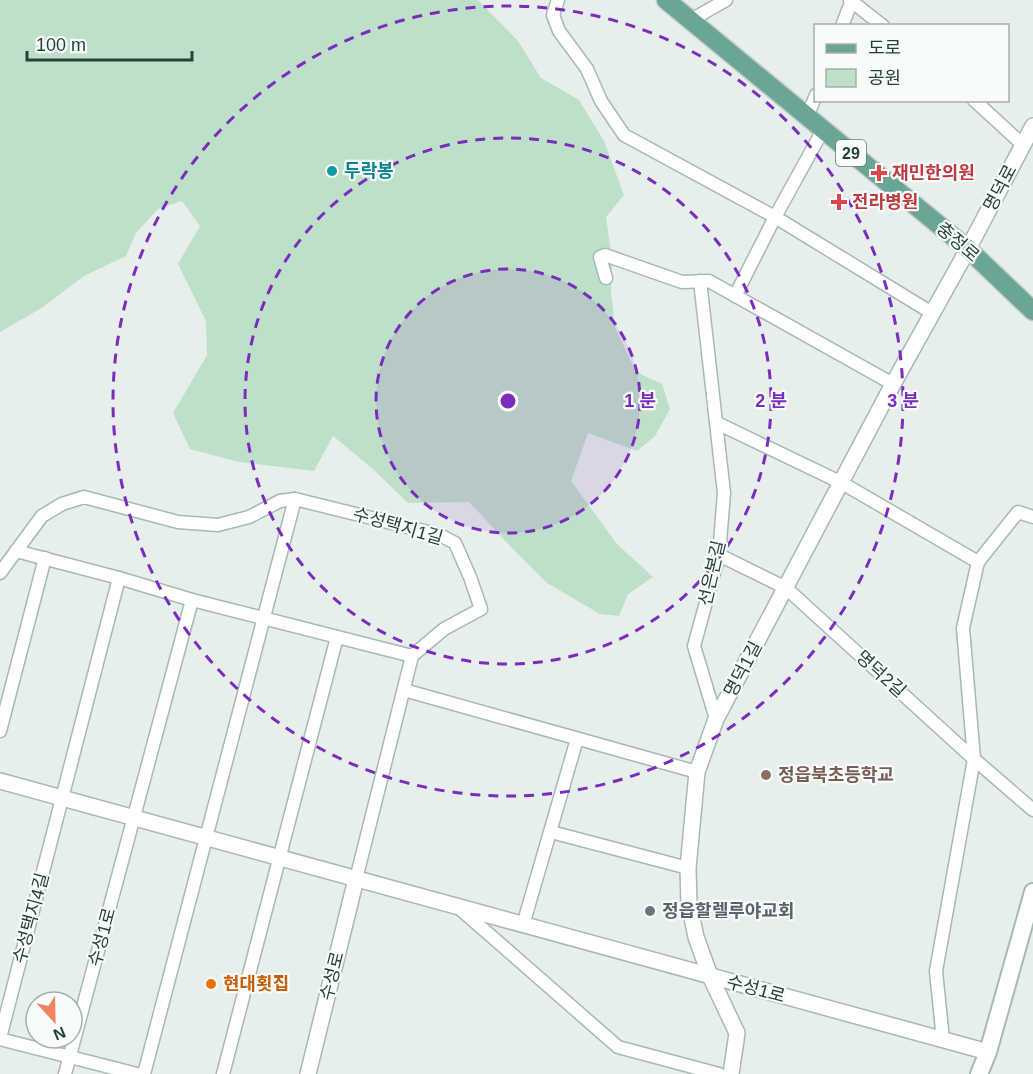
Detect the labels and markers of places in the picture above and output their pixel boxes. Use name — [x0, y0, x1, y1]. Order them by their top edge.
place label: 두락봉 — [344, 161, 394, 181]
place label: 재민한의원 — [892, 163, 975, 183]
marker: 두락봉 — [325, 164, 339, 178]
marker: 재민한의원 — [870, 164, 888, 182]
place label: 전라병원 — [852, 192, 918, 212]
marker: 전라병원 — [830, 193, 848, 211]
centre of rings — [498, 391, 518, 411]
place label: 정읍북초등학교 — [778, 765, 894, 785]
marker: 정읍북초등학교 — [759, 768, 773, 782]
place label: 정읍할렐루야교회 — [662, 901, 794, 921]
marker: 정읍할렐루야교회 — [643, 904, 657, 918]
place label: 현대횟집 — [223, 974, 289, 994]
marker: 현대횟집 — [204, 977, 218, 991]

